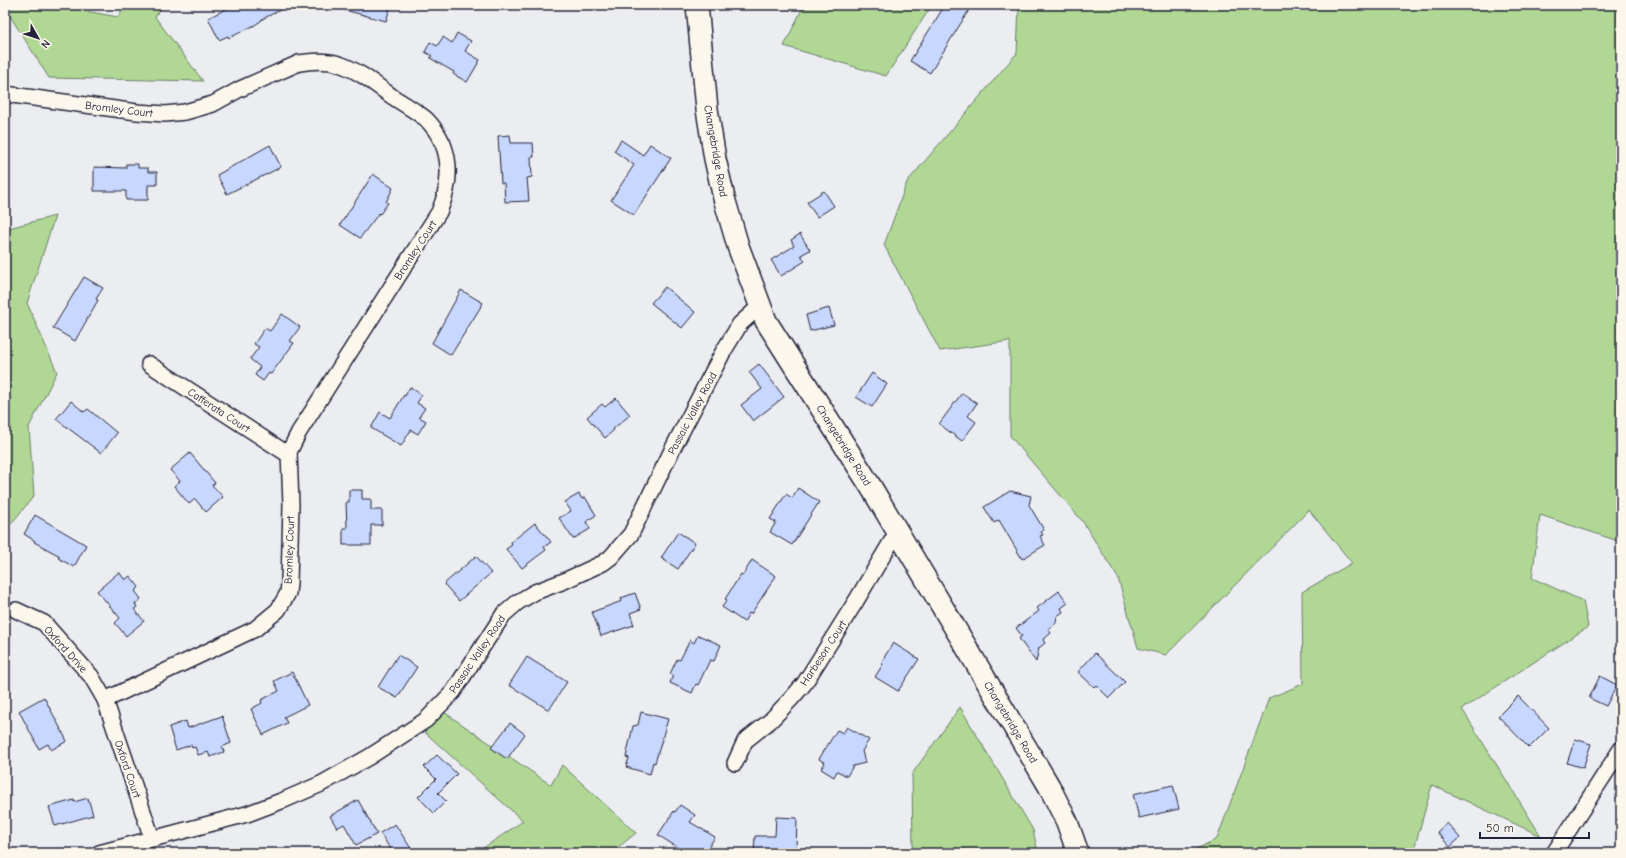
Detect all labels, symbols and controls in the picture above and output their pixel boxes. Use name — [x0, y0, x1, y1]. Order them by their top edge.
north arrow — [18, 18, 58, 58]
text: N — [38, 37, 53, 51]
street label: Bromley Court — [84, 99, 154, 120]
street label: Changebridge Road — [701, 104, 730, 198]
street label: Bromley Court — [391, 217, 440, 282]
street label: Passaic Valley Road — [665, 370, 720, 457]
street label: Cafferata Court — [185, 385, 253, 436]
street label: Changebridge Road — [813, 402, 874, 488]
street label: Bromley Court — [282, 515, 297, 584]
street label: Passaic Valley Road — [447, 613, 508, 696]
street label: Harbeson Court — [797, 617, 850, 688]
street label: Oxford Drive — [41, 623, 90, 676]
street label: Changebridge Road — [981, 679, 1040, 766]
street label: Oxford Court — [112, 739, 144, 801]
scale bar — [1480, 814, 1589, 840]
text: 50 m — [1486, 821, 1514, 835]

